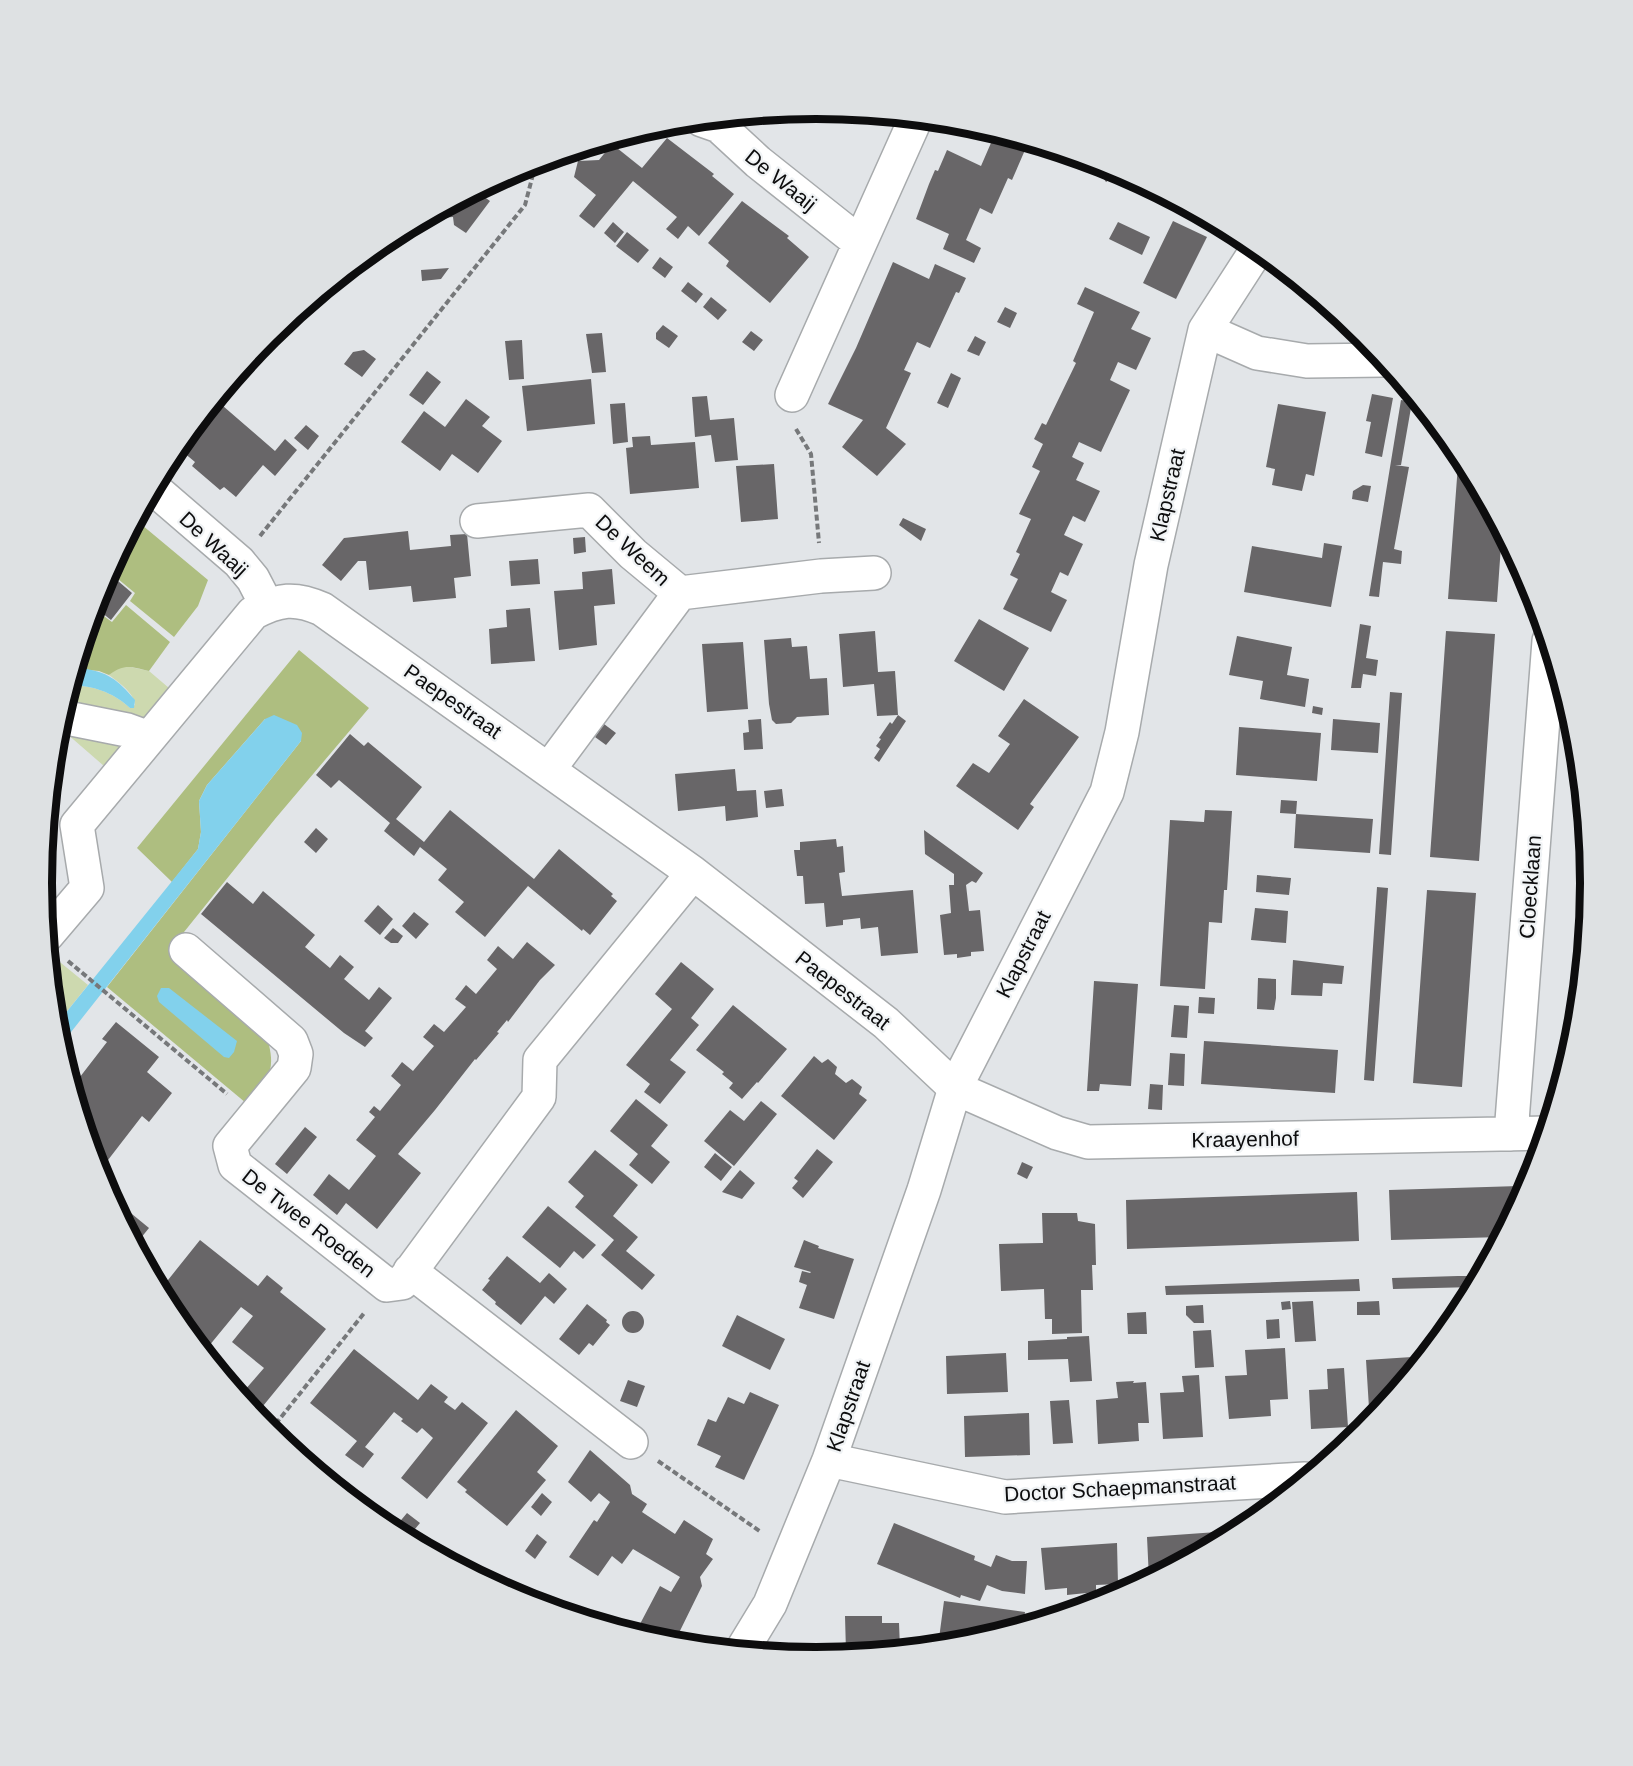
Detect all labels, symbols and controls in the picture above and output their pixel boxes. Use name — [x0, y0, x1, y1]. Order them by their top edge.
street label: De Waaij — [741, 144, 821, 216]
street label: Klapstraat — [1145, 446, 1189, 544]
street label: De Waaij — [175, 507, 253, 581]
street label: De Weem — [591, 510, 675, 590]
street label: Paepestraat — [400, 659, 506, 743]
street label: Cloecklaan — [1515, 834, 1545, 940]
street label: Klapstraat — [991, 907, 1055, 1001]
street label: Paepestraat — [791, 946, 895, 1034]
street label: Kraayenhof — [1191, 1127, 1299, 1151]
street label: De Twee Roeden — [238, 1164, 380, 1282]
street label: Klapstraat — [822, 1357, 874, 1454]
street label: Doctor Schaepmanstraat — [1003, 1470, 1237, 1506]

